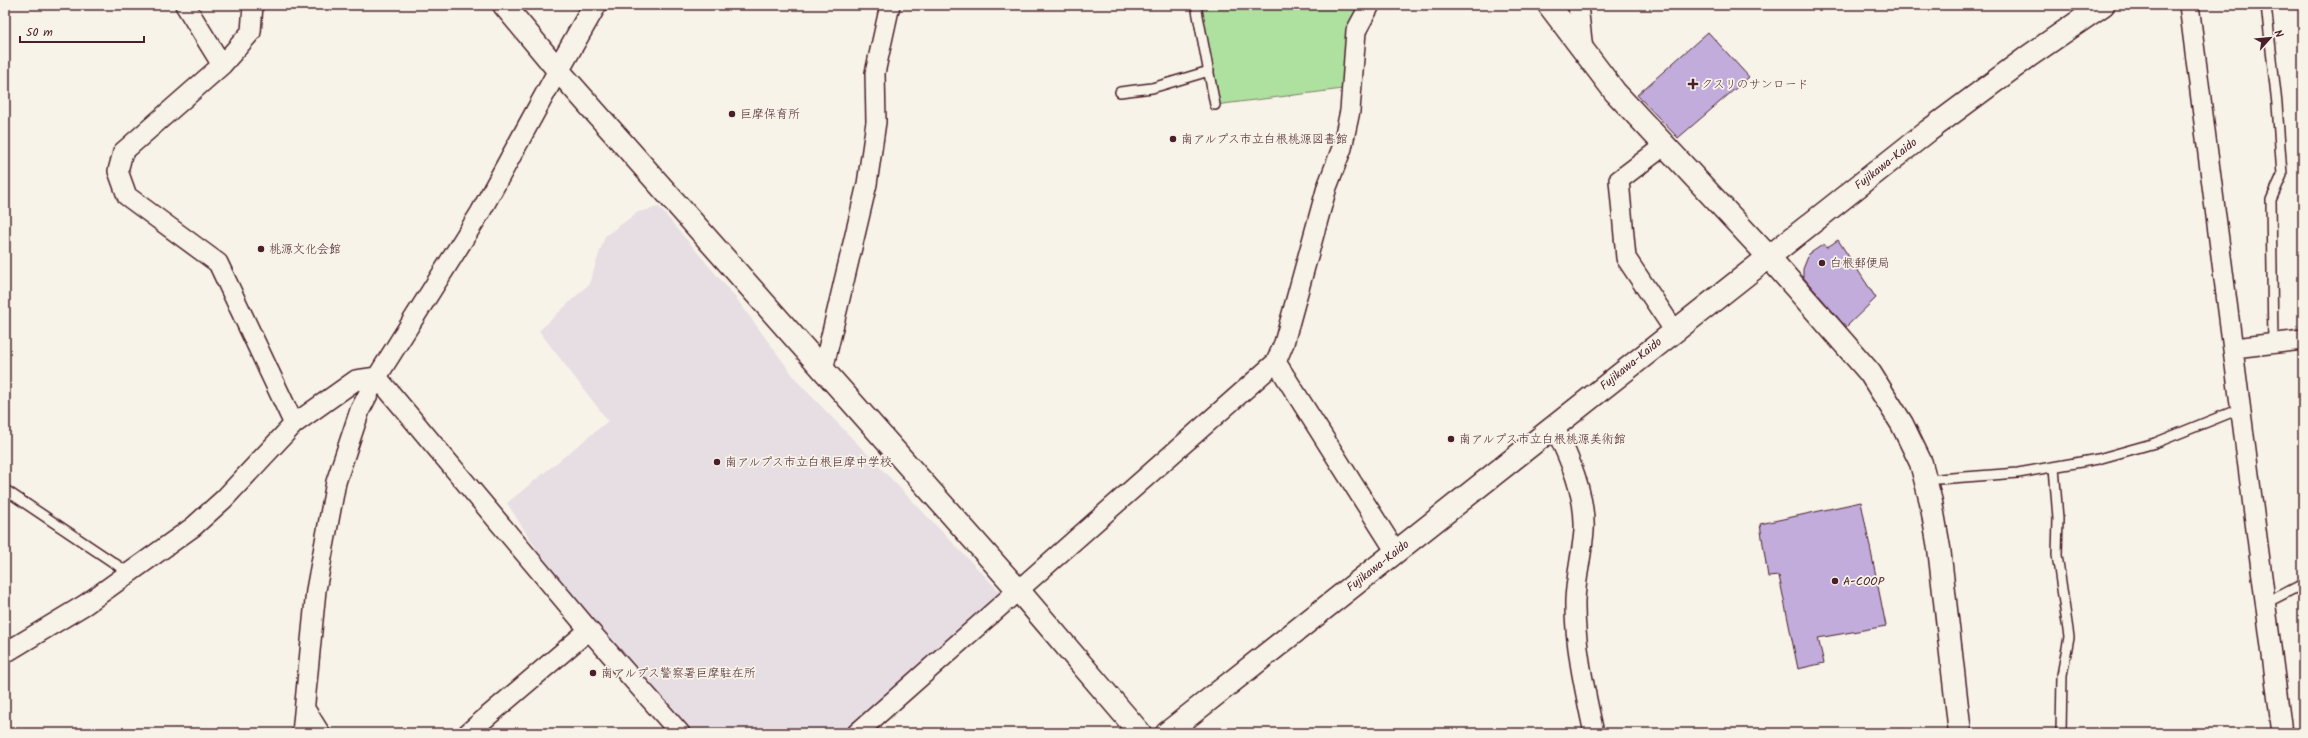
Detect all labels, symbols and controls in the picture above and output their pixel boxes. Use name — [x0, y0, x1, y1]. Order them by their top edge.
scale bar — [20, 18, 144, 44]
north arrow — [2250, 18, 2290, 58]
text: 50 m — [26, 23, 53, 42]
text: N — [2268, 27, 2288, 41]
place label: クスリのサンロード — [1701, 75, 1809, 94]
marker: クスリのサンロード — [1688, 79, 1698, 89]
place label: 巨摩保育所 — [740, 105, 800, 124]
marker: 巨摩保育所 — [727, 109, 737, 119]
place label: 南アルプス市立白根桃源図書館 — [1181, 130, 1348, 149]
street label: Fujikawa-Kaido — [1850, 133, 1922, 195]
marker: 南アルプス市立白根桃源図書館 — [1168, 134, 1178, 144]
place label: 桃源文化会館 — [269, 240, 341, 259]
marker: 桃源文化会館 — [256, 244, 266, 254]
place label: 白根郵便局 — [1830, 254, 1890, 273]
marker: 白根郵便局 — [1817, 258, 1827, 268]
street label: Fujikawa-Kaido — [1596, 333, 1666, 395]
place label: 南アルプス市立白根桃源美術館 — [1459, 430, 1626, 449]
marker: 南アルプス市立白根桃源美術館 — [1446, 434, 1456, 444]
place label: 南アルプス市立白根巨摩中学校 — [725, 453, 892, 472]
marker: 南アルプス市立白根巨摩中学校 — [712, 457, 722, 467]
street label: Fujikawa-Kaido — [1342, 535, 1414, 597]
place label: A-COOP — [1843, 572, 1885, 591]
marker: A-COOP — [1830, 576, 1840, 586]
place label: 南アルプス警察署巨摩駐在所 — [601, 664, 756, 683]
marker: 南アルプス警察署巨摩駐在所 — [588, 668, 598, 678]

